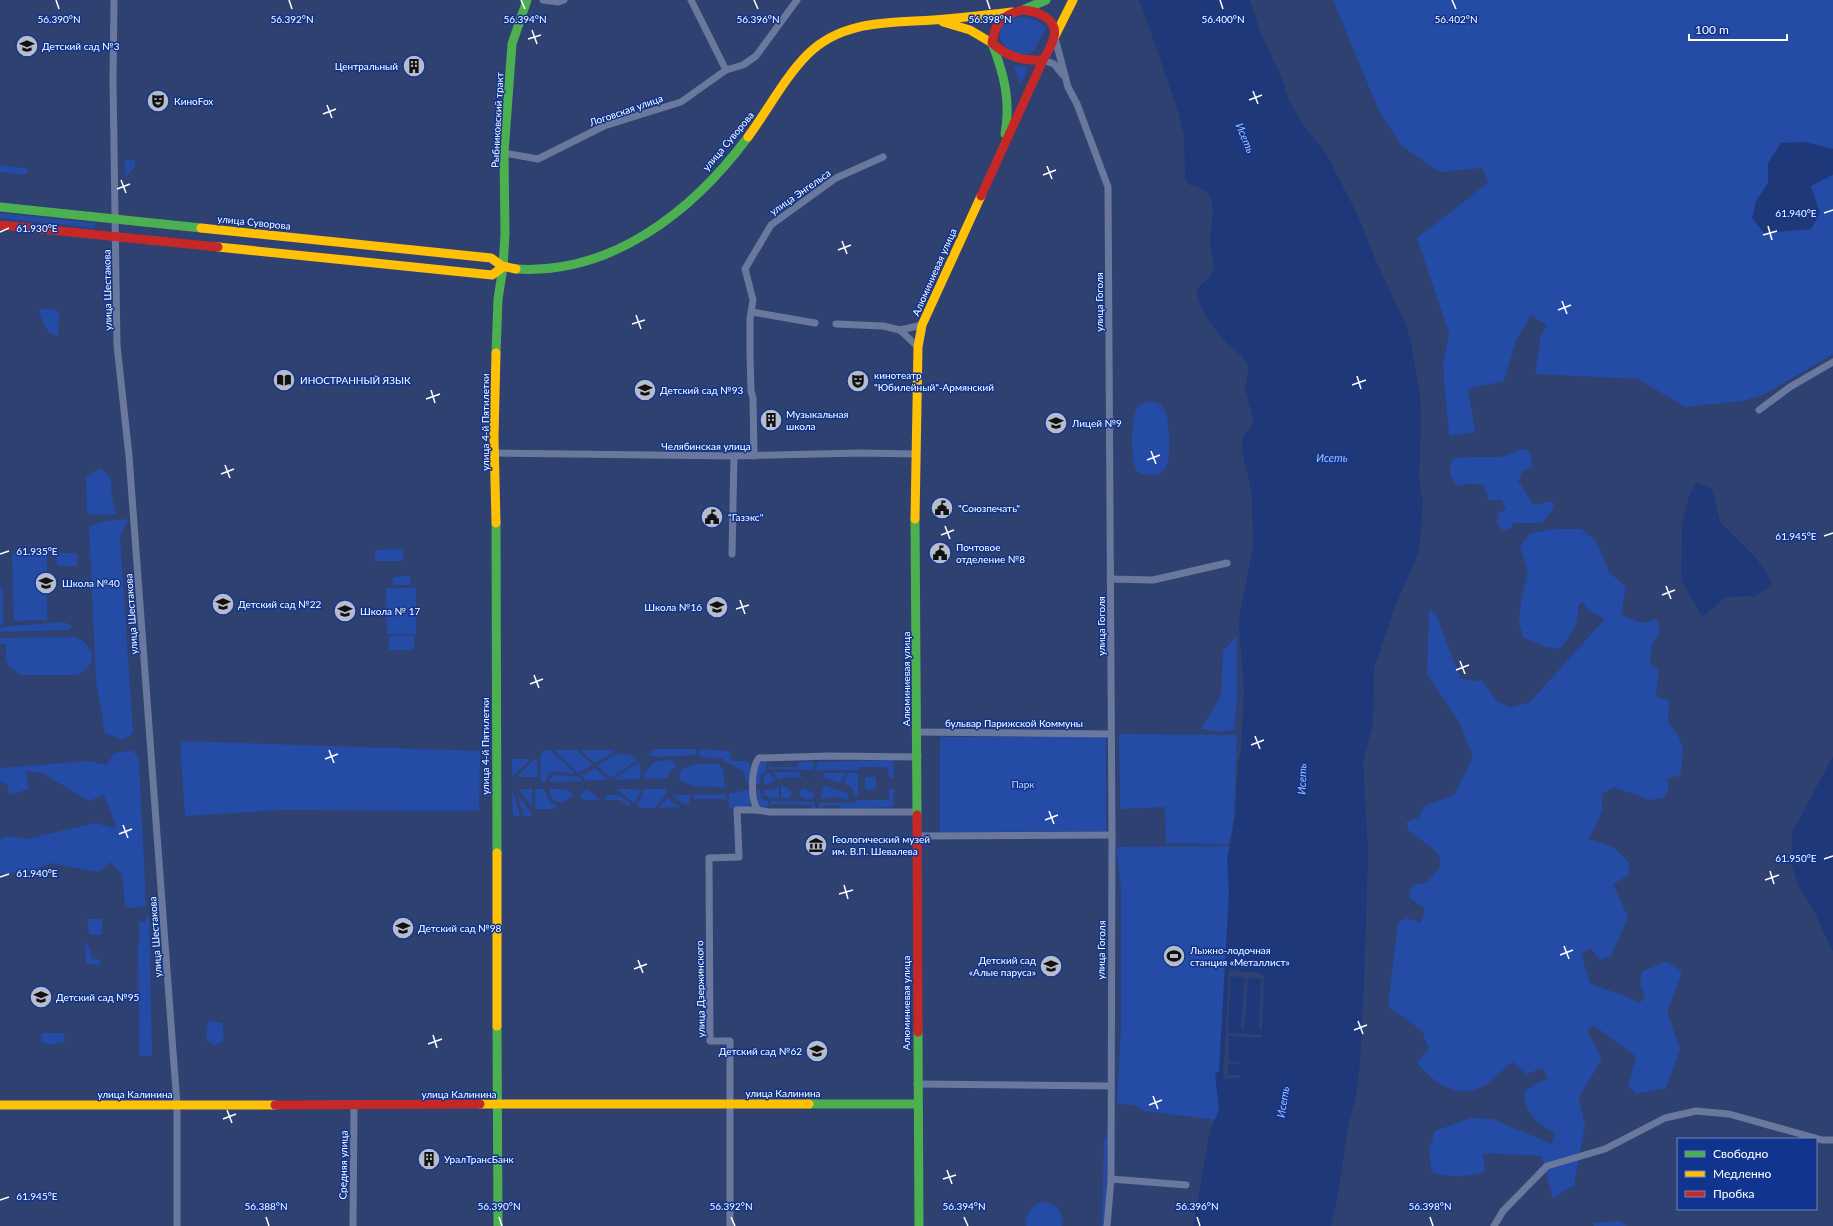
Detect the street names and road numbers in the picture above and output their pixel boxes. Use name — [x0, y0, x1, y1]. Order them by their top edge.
street label: Рыбниковский тракт — [488, 72, 506, 168]
street label: Логовская улица — [587, 92, 664, 129]
street label: улица Суворова — [700, 109, 756, 173]
street label: улица Энгельса — [767, 167, 833, 217]
street label: улица Суворова — [217, 212, 291, 232]
street label: Алюминиевая улица — [909, 226, 959, 318]
street label: улица Шестакова — [100, 249, 114, 331]
street label: улица Гоголя — [1093, 272, 1105, 332]
street label: улица 4-й Пятилетки — [479, 373, 491, 471]
street label: Челябинская улица — [661, 440, 751, 452]
street label: улица Шестакова — [122, 573, 140, 655]
street label: улица Гоголя — [1095, 596, 1107, 656]
street label: Алюминиевая улица — [900, 632, 912, 726]
street label: улица 4-й Пятилетки — [479, 697, 491, 795]
street label: бульвар Парижской Коммуны — [945, 717, 1083, 729]
street label: улица Шестакова — [146, 896, 164, 978]
street label: улица Гоголя — [1094, 920, 1108, 980]
street label: улица Дзержинского — [693, 940, 707, 1038]
street label: Алюминиевая улица — [900, 956, 912, 1050]
street label: улица Калинина — [745, 1087, 821, 1099]
street label: улица Калинина — [97, 1088, 173, 1100]
street label: улица Калинина — [421, 1088, 497, 1100]
street label: Средняя улица — [336, 1130, 350, 1200]

